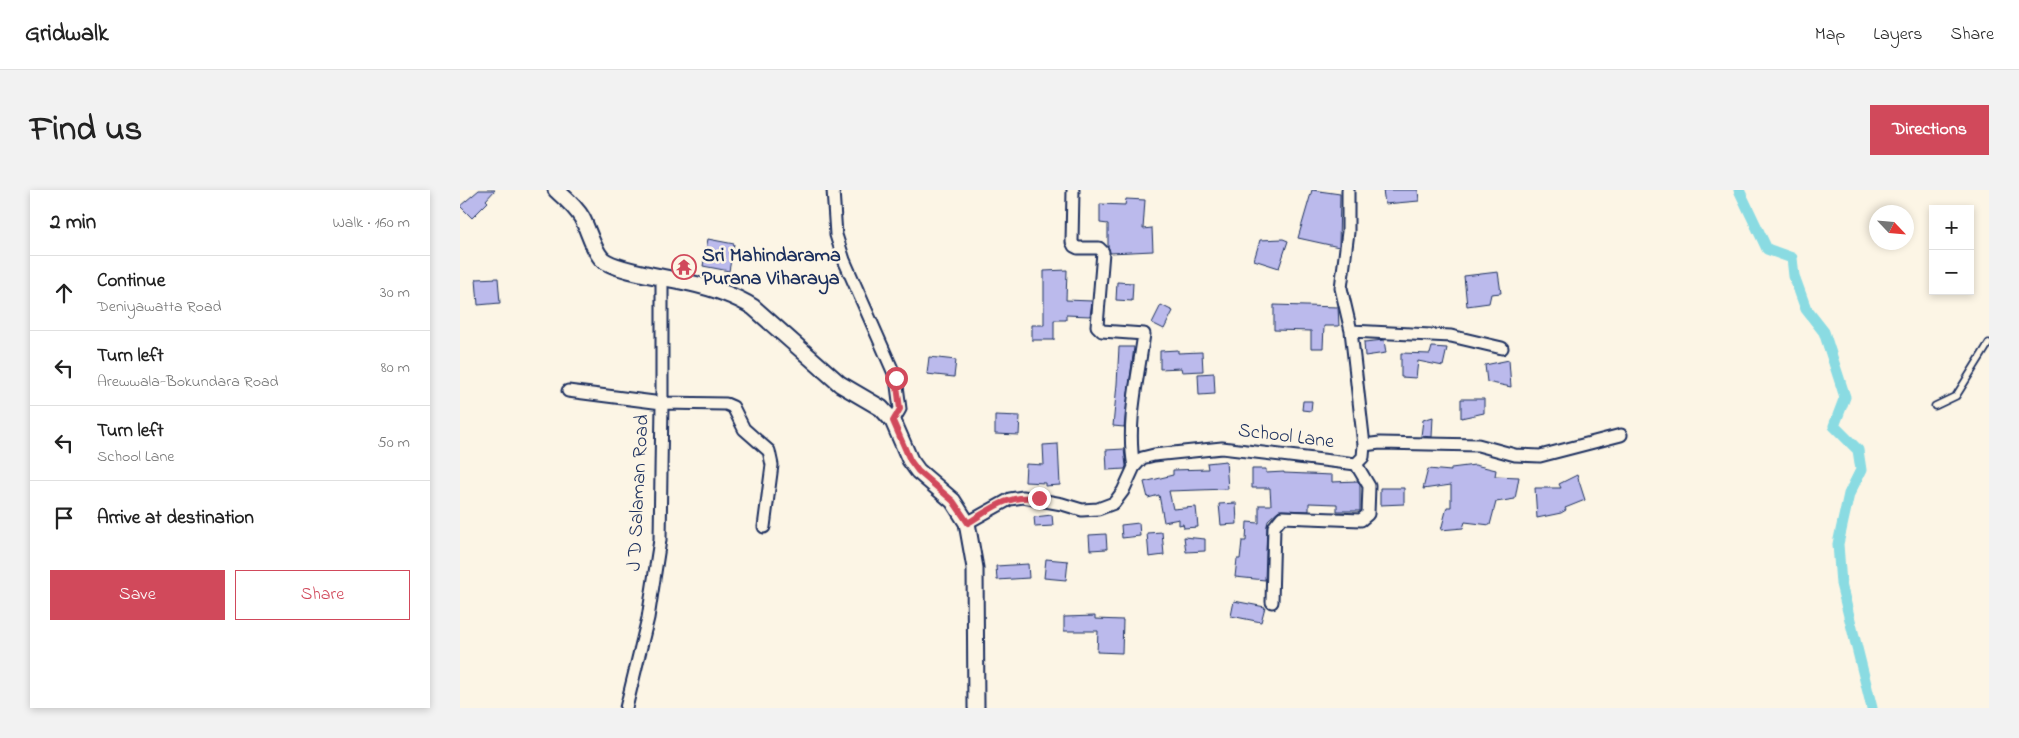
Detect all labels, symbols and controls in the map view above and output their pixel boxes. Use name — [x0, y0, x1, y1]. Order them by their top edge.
text: Gridwalk — [25, 17, 109, 52]
text: Map — [1815, 22, 1845, 48]
text: Layers — [1873, 22, 1923, 48]
text: Share — [1951, 22, 1994, 48]
text: Find us — [30, 105, 142, 156]
button: Directions — [1870, 105, 1989, 155]
north arrow — [1869, 205, 1914, 250]
map controls — [1929, 205, 1974, 295]
button: + — [1929, 205, 1974, 250]
text: 2 min — [50, 208, 96, 238]
text: Walk · 160 m — [332, 211, 410, 235]
place label: Sri Mahindarama Purana Viharaya — [702, 242, 841, 295]
button: − — [1929, 250, 1974, 295]
temple icon: Sri Mahindarama Purana Viharaya — [671, 254, 697, 280]
text: Continue — [97, 268, 165, 295]
icon: ahead — [50, 279, 78, 307]
text: 30 m — [380, 281, 410, 305]
text: Deniyawatta Road — [97, 295, 222, 319]
text: Turn left — [97, 343, 164, 370]
icon: left — [50, 354, 78, 382]
text: 80 m — [381, 356, 410, 380]
route start — [885, 367, 908, 390]
text: Arewwala-Bokundara Road — [97, 370, 279, 394]
street label: J D Salaman Road — [620, 414, 658, 572]
street label: School Lane — [1236, 417, 1336, 457]
text: Turn left — [97, 418, 164, 445]
icon: left — [50, 429, 78, 457]
text: 50 m — [378, 431, 410, 455]
text: School Lane — [97, 445, 174, 469]
route end — [1028, 487, 1051, 510]
icon: arrive — [50, 504, 78, 532]
text: Arrive at destination — [97, 505, 254, 532]
button: Save — [50, 570, 225, 620]
button: Share — [235, 570, 410, 620]

